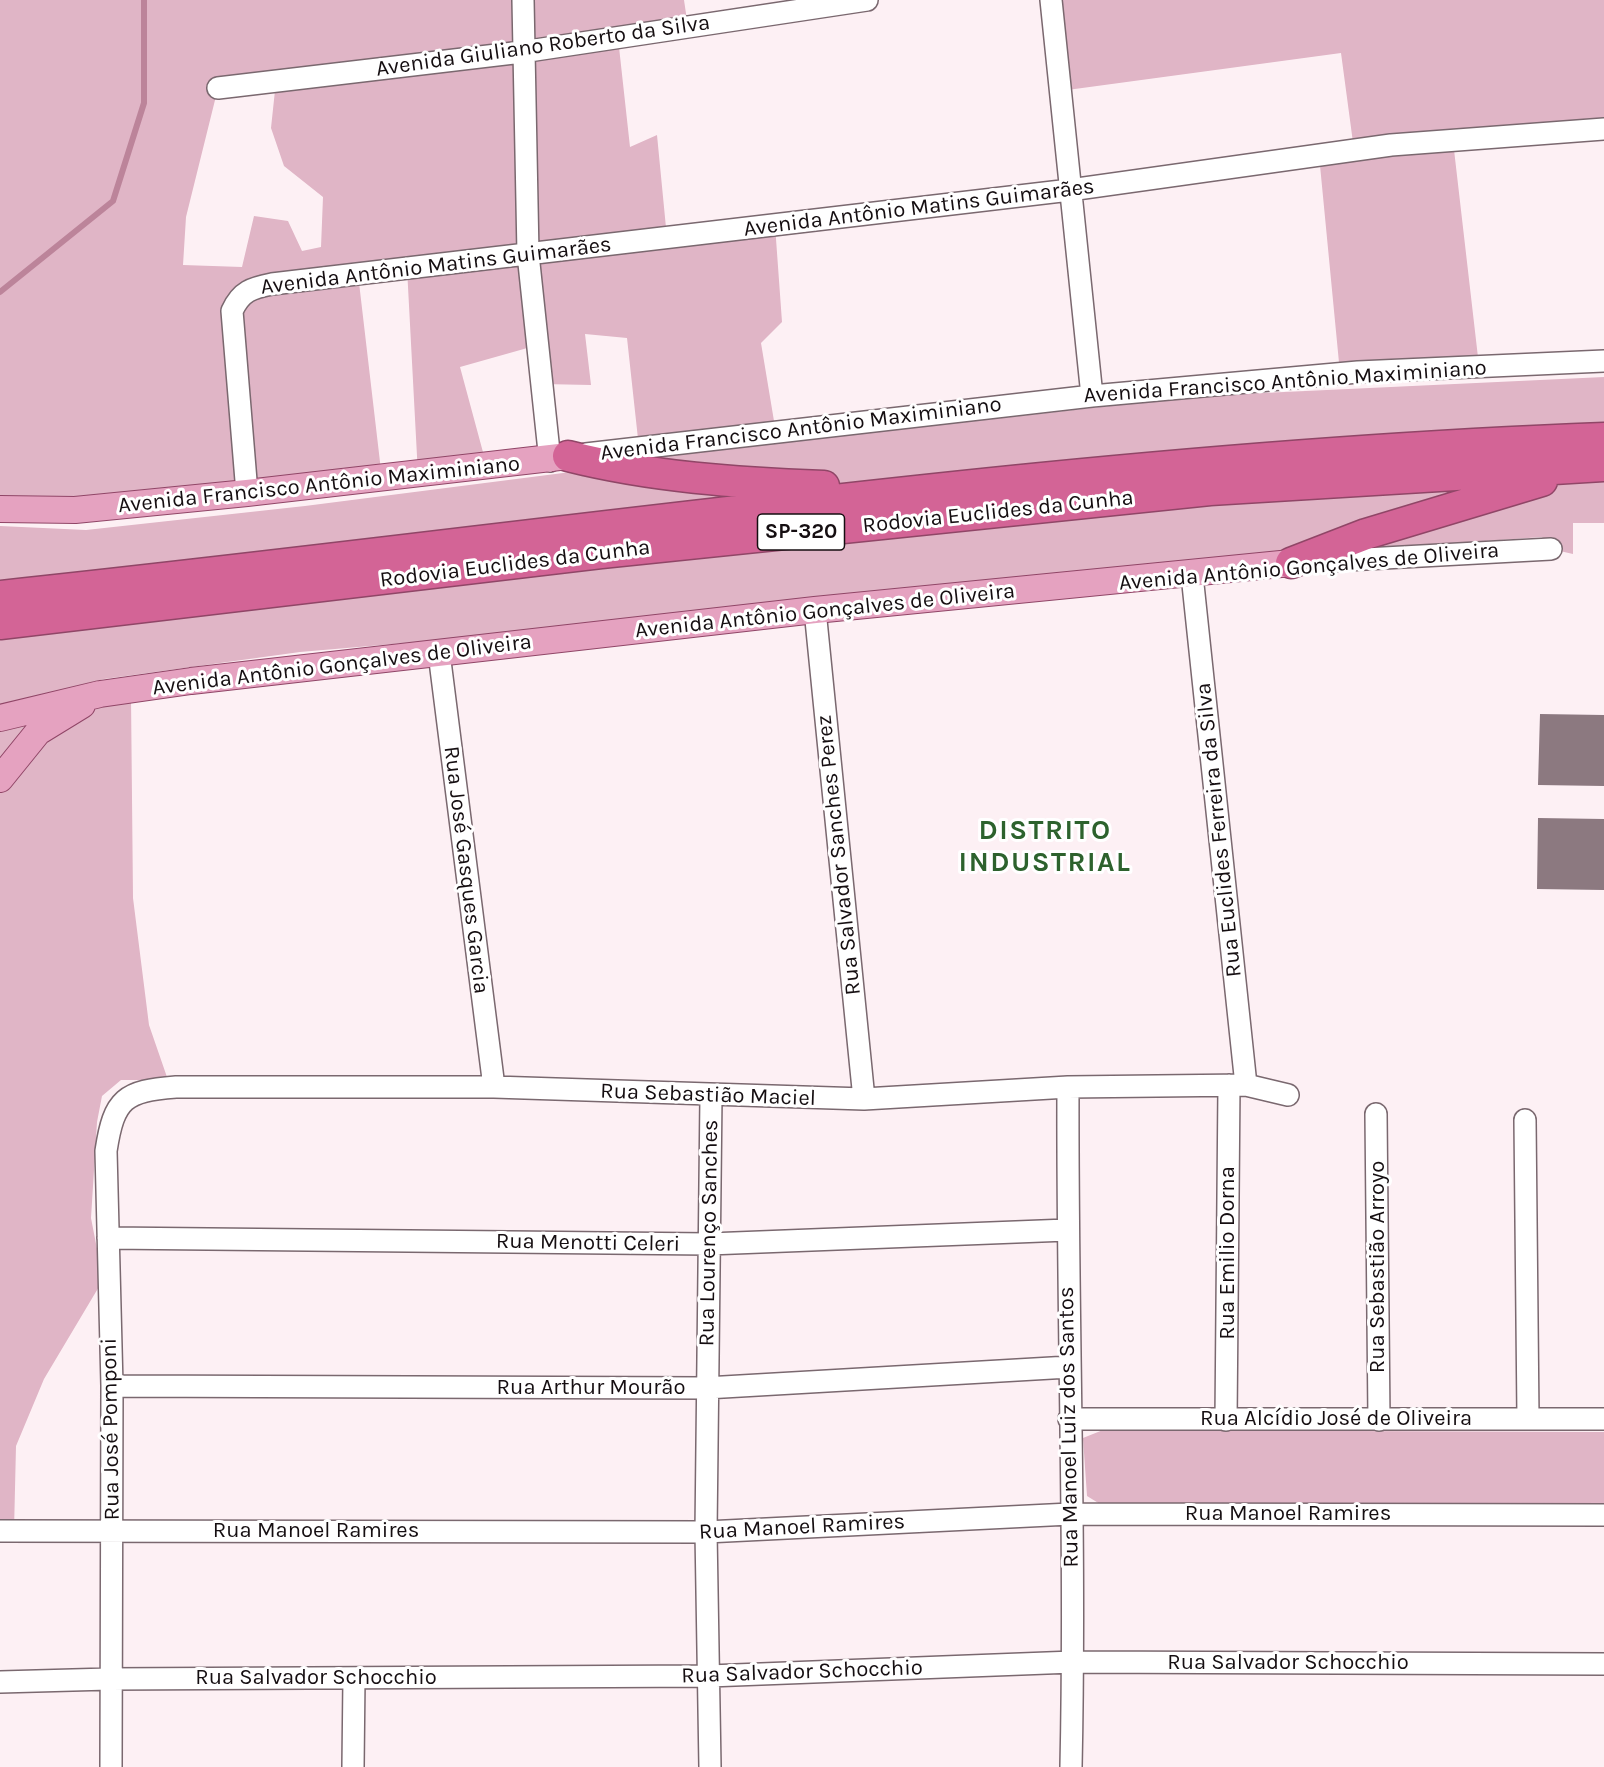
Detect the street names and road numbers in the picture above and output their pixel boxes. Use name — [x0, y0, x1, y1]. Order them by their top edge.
street label: Avenida Giuliano Roberto da Silva — [374, 9, 712, 83]
street label: Avenida Antônio Matins Guimarães — [742, 173, 1096, 243]
street label: Avenida Antônio Matins Guimarães — [259, 231, 613, 301]
street label: Avenida Francisco Antônio Maximiniano — [1083, 355, 1487, 409]
street label: Avenida Francisco Antônio Maximiniano — [599, 391, 1003, 467]
street label: Avenida Francisco Antônio Maximiniano — [117, 451, 521, 519]
street label: Rodovia Euclides da Cunha — [861, 485, 1135, 539]
road number: SP-320 — [758, 514, 844, 550]
street label: Rodovia Euclides da Cunha — [378, 534, 652, 594]
street label: Avenida Antônio Gonçalves de Oliveira — [1118, 537, 1500, 597]
street label: Avenida Antônio Gonçalves de Oliveira — [634, 578, 1016, 644]
street label: Avenida Antônio Gonçalves de Oliveira — [151, 629, 533, 701]
street label: Rua Euclides Ferreira da Silva — [1190, 682, 1248, 978]
street label: Rua Salvador Sanches Perez — [811, 714, 867, 996]
street label: Rua José Gasques Garcia — [438, 745, 494, 995]
street label: Rua Sebastião Maciel — [600, 1078, 816, 1112]
street label: Rua Lourenço Sanches — [694, 1119, 724, 1347]
street label: Rua Sebastião Arroyo — [1365, 1161, 1391, 1373]
street label: Rua Emilio Dorna — [1215, 1166, 1241, 1340]
street label: Rua Menotti Celeri — [496, 1228, 680, 1258]
street label: Rua Manoel Luiz dos Santos — [1053, 1286, 1085, 1568]
street label: Rua José Pomponi — [96, 1337, 126, 1521]
street label: Rua Arthur Mourão — [497, 1375, 685, 1401]
street label: Rua Alcídio José de Oliveira — [1200, 1406, 1472, 1432]
street label: Rua Manoel Ramires — [1185, 1501, 1391, 1527]
street label: Rua Manoel Ramires — [698, 1508, 906, 1546]
street label: Rua Manoel Ramires — [213, 1518, 419, 1544]
street label: Rua Salvador Schocchio — [1167, 1650, 1409, 1676]
street label: Rua Salvador Schocchio — [681, 1655, 923, 1689]
street label: Rua Salvador Schocchio — [195, 1665, 437, 1691]

